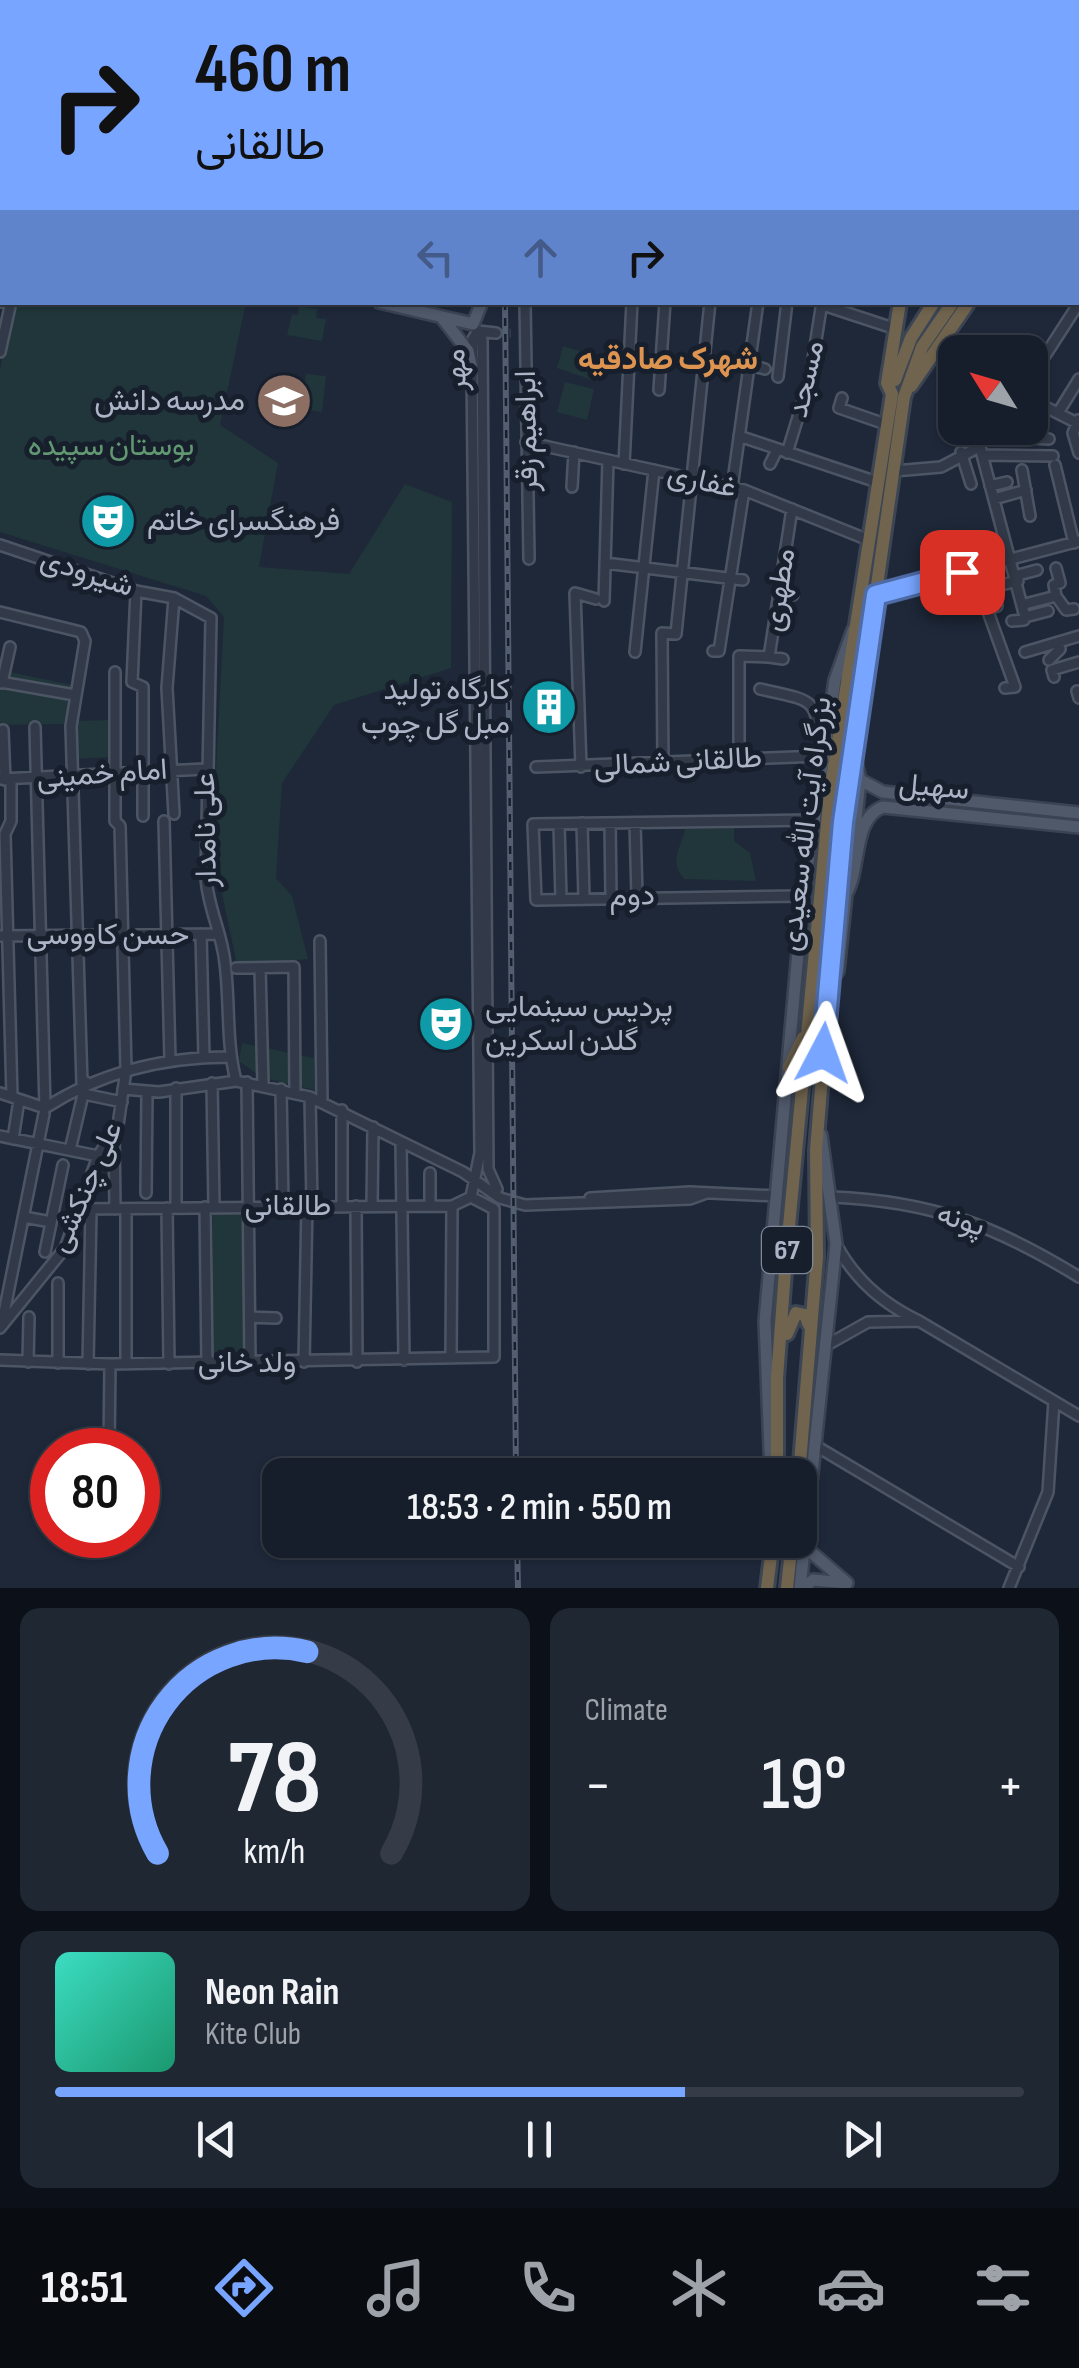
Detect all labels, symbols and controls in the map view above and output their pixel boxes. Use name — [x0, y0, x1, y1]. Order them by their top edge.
text: 460 m — [195, 28, 351, 112]
icon: right — [30, 40, 160, 170]
text: طالقانی — [195, 118, 325, 173]
icon: left — [408, 230, 463, 285]
icon: ahead — [513, 230, 568, 285]
icon: right — [618, 230, 673, 285]
north arrow — [938, 335, 1048, 445]
map controls — [938, 335, 1048, 445]
street label: مسجد — [780, 337, 832, 421]
district label: شهرک صادقیه — [578, 340, 758, 379]
street label: مهر — [437, 348, 475, 393]
street label: ابراهیم زقر — [508, 370, 546, 493]
school or university icon: مدرسه دانش — [254, 371, 314, 431]
place label: مدرسه دانش — [94, 383, 245, 419]
park label: بوستان سپیده — [28, 428, 194, 465]
street label: غفاری — [664, 456, 740, 506]
theatre icon: فرهنگسرای خاتم — [78, 491, 138, 551]
place label: فرهنگسرای خاتم — [147, 503, 340, 539]
pin — [920, 530, 1005, 615]
street label: شیرودی — [36, 541, 138, 605]
icon: arrive — [935, 545, 990, 600]
street label: مطهری — [755, 546, 803, 634]
place label: کارگاه تولید مبل گل چوب — [361, 672, 510, 743]
building icon: کارگاه تولید مبل گل چوب — [519, 677, 579, 737]
street label: بزرگراه آیت الله سعیدی — [772, 694, 839, 953]
street label: طالقانی شمالی — [593, 740, 763, 784]
street label: امام خمینی — [35, 751, 169, 797]
street label: سهیل — [897, 766, 971, 808]
street label: علی نامدار — [187, 772, 225, 889]
street label: دوم — [609, 877, 655, 915]
street label: حسن کاووسی — [27, 917, 189, 953]
place label: پردیس سینمایی گلدن اسکرین — [485, 989, 673, 1059]
theatre icon: پردیس سینمایی گلدن اسکرین — [416, 994, 476, 1054]
position arrow — [771, 1001, 875, 1105]
street label: علی چنکشی — [41, 1116, 132, 1259]
street label: طالقانی — [245, 1188, 331, 1224]
street label: پونه — [932, 1195, 990, 1246]
road number: 67 — [762, 1227, 812, 1273]
street label: ولد خانی — [198, 1345, 296, 1381]
speed limit sign: 80 — [30, 1428, 160, 1558]
text: 18:53 · 2 min · 550 m — [407, 1485, 672, 1530]
text: Climate — [585, 1691, 668, 1730]
text: 78 — [228, 1717, 322, 1842]
text: 19° — [761, 1740, 847, 1831]
text: − — [585, 1753, 611, 1820]
text: + — [997, 1753, 1024, 1820]
text: km/h — [244, 1831, 306, 1874]
text: Neon Rain — [205, 1970, 339, 2015]
text: Kite Club — [205, 2015, 301, 2054]
icon: previous — [189, 2112, 244, 2167]
icon: pause — [512, 2112, 567, 2167]
icon: next — [835, 2112, 890, 2167]
icon: directions — [209, 2253, 279, 2323]
icon: music — [361, 2253, 431, 2323]
icon: phone — [513, 2253, 583, 2323]
icon: climate — [664, 2253, 734, 2323]
icon: car — [816, 2253, 886, 2323]
icon: filters — [968, 2253, 1038, 2323]
text: 18:51 — [41, 2261, 127, 2316]

